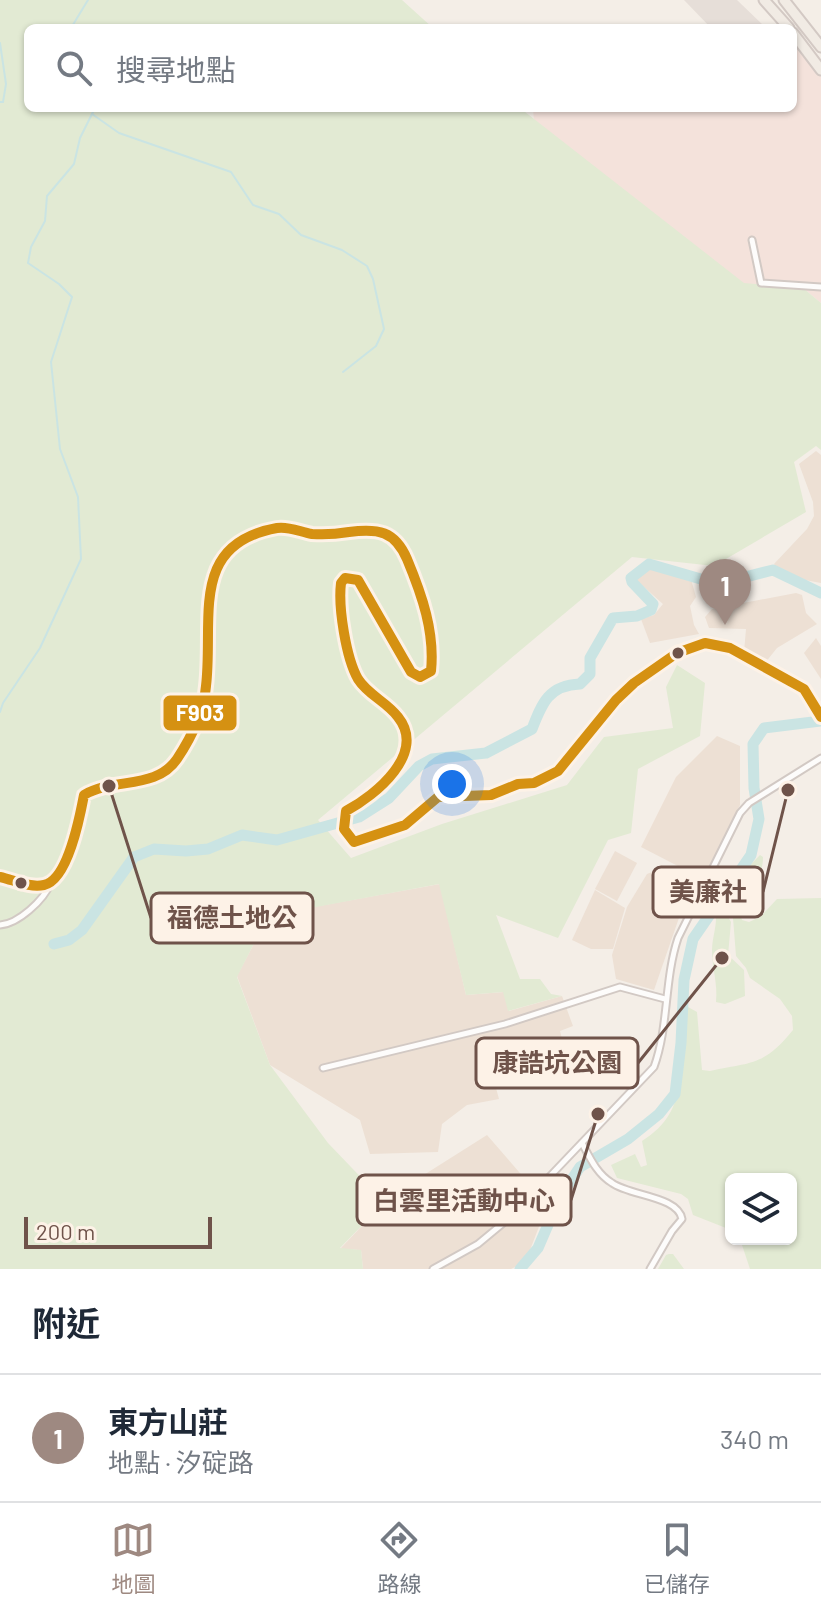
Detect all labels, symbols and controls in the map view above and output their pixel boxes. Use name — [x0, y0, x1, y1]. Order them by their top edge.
search box — [24, 24, 797, 112]
icon: search — [52, 46, 96, 90]
text: 搜尋地點 — [116, 51, 236, 87]
pin: 1 — [699, 559, 751, 625]
unlabelled marker — [670, 645, 686, 661]
line badge: F903 — [162, 694, 238, 732]
text: F903 — [176, 699, 224, 725]
your location — [432, 764, 472, 804]
callout: 美廉社 — [653, 867, 763, 917]
unlabelled marker — [13, 875, 29, 891]
text: 美廉社 — [669, 875, 747, 906]
callout: 福德土地公 — [151, 893, 313, 943]
text: 福德土地公 — [167, 901, 297, 932]
callout: 康誥坑公園 — [476, 1038, 638, 1088]
text: 康誥坑公園 — [492, 1046, 622, 1077]
map controls — [725, 1173, 797, 1245]
button: layers — [725, 1173, 797, 1245]
callout: 白雲里活動中心 — [357, 1175, 571, 1225]
text: 白雲里活動中心 — [373, 1184, 555, 1215]
scale bar — [24, 1213, 212, 1249]
text: 200 m — [36, 1218, 95, 1244]
text: 附近 — [32, 1302, 100, 1343]
text: 東方山莊 — [108, 1403, 228, 1439]
text: 1 — [53, 1423, 63, 1454]
text: 340 m — [720, 1423, 789, 1454]
text: 地點 · 汐碇路 — [108, 1446, 254, 1477]
tab: 地圖 — [111, 1518, 155, 1598]
tab: 路線 — [377, 1518, 422, 1598]
tab: 已儲存 — [644, 1518, 710, 1598]

